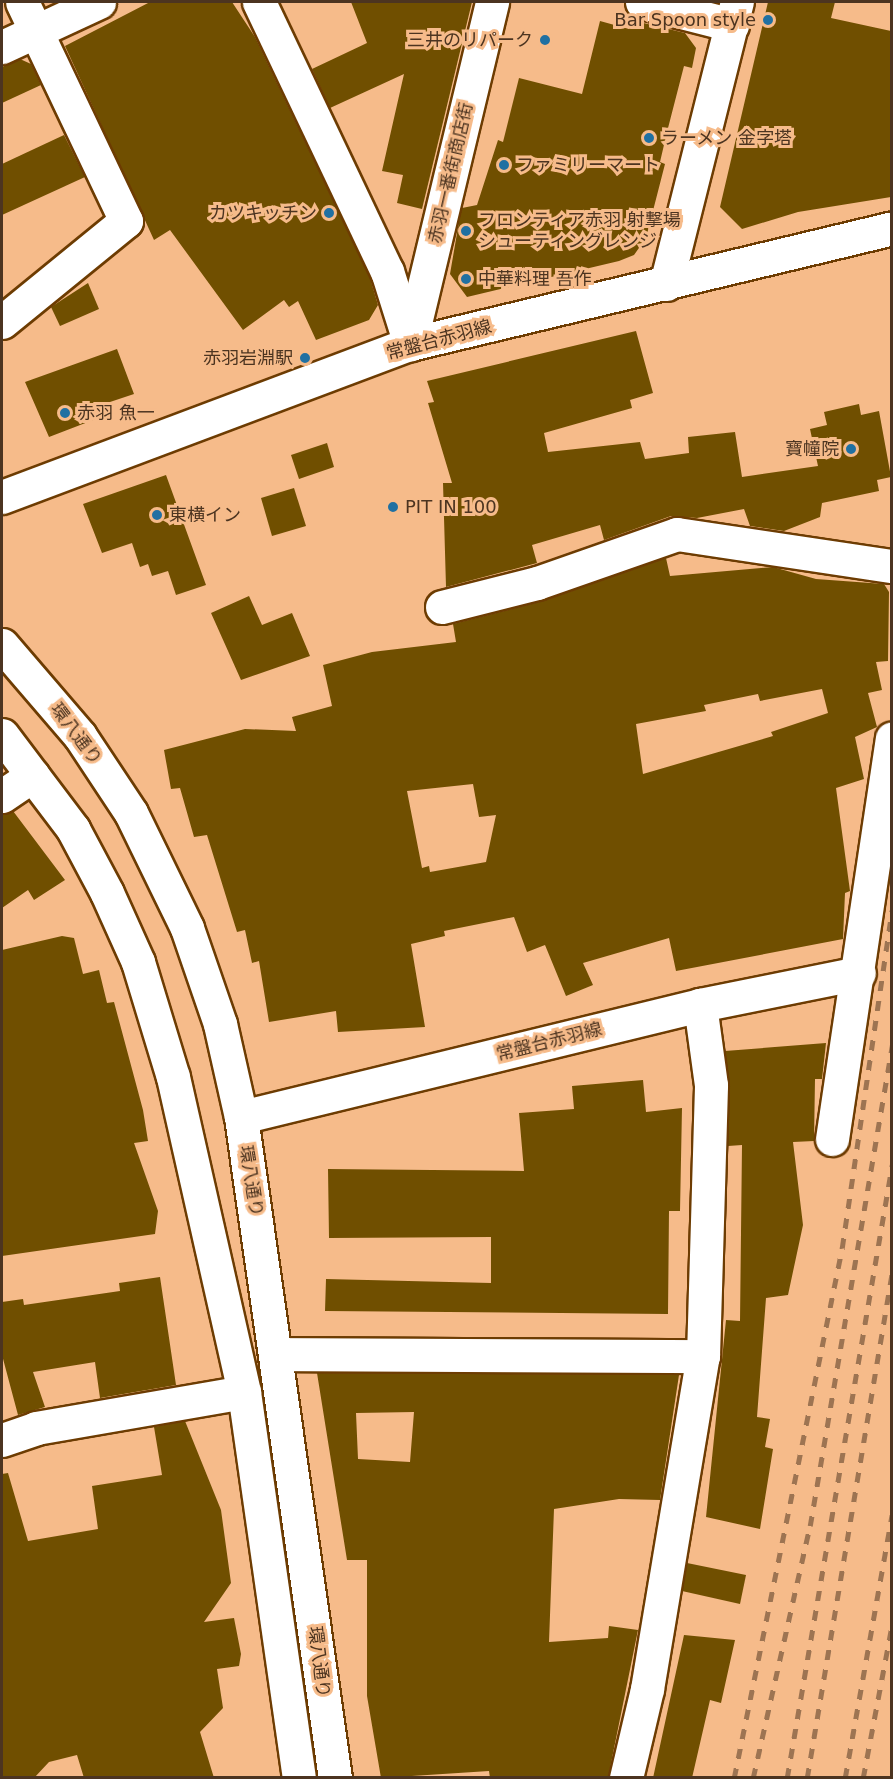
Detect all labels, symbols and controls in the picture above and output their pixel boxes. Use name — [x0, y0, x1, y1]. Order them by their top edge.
place label: Bar Spoon style — [614, 9, 756, 31]
marker: Bar Spoon style — [761, 13, 775, 27]
place label: 三井のリパーク — [407, 29, 533, 51]
marker: 三井のリパーク — [538, 33, 552, 47]
street label: 赤羽一番街商店街 — [424, 100, 478, 246]
place label: ラーメン 金字塔 — [661, 127, 793, 149]
marker: ラーメン 金字塔 — [642, 131, 656, 145]
place label: ファミリーマート — [516, 154, 660, 176]
marker: ファミリーマート — [497, 158, 511, 172]
place label: カツキッチン — [209, 202, 317, 224]
marker: カツキッチン — [322, 206, 336, 220]
place label: フロンティア赤羽 射撃場 シューティングレンジ — [478, 210, 682, 252]
marker: フロンティア赤羽 射撃場 シューティングレンジ — [459, 224, 473, 238]
place label: 中華料理 吾作 — [478, 268, 592, 290]
marker: 中華料理 吾作 — [459, 272, 473, 286]
street label: 常盤台赤羽線 — [384, 316, 494, 364]
place label: 赤羽岩淵駅 — [203, 347, 293, 369]
marker: 赤羽岩淵駅 — [298, 351, 312, 365]
place label: 赤羽 魚一 — [77, 402, 155, 424]
marker: 赤羽 魚一 — [58, 406, 72, 420]
place label: 寶幢院 — [785, 438, 839, 460]
marker: 寶幢院 — [844, 442, 858, 456]
place label: PIT IN 100 — [405, 496, 497, 518]
marker: PIT IN 100 — [386, 500, 400, 514]
place label: 東横イン — [169, 504, 241, 526]
marker: 東横イン — [150, 508, 164, 522]
street label: 環八通り — [46, 699, 106, 769]
street label: 常盤台赤羽線 — [494, 1018, 604, 1066]
street label: 環八通り — [235, 1144, 267, 1218]
street label: 環八通り — [304, 1625, 334, 1699]

